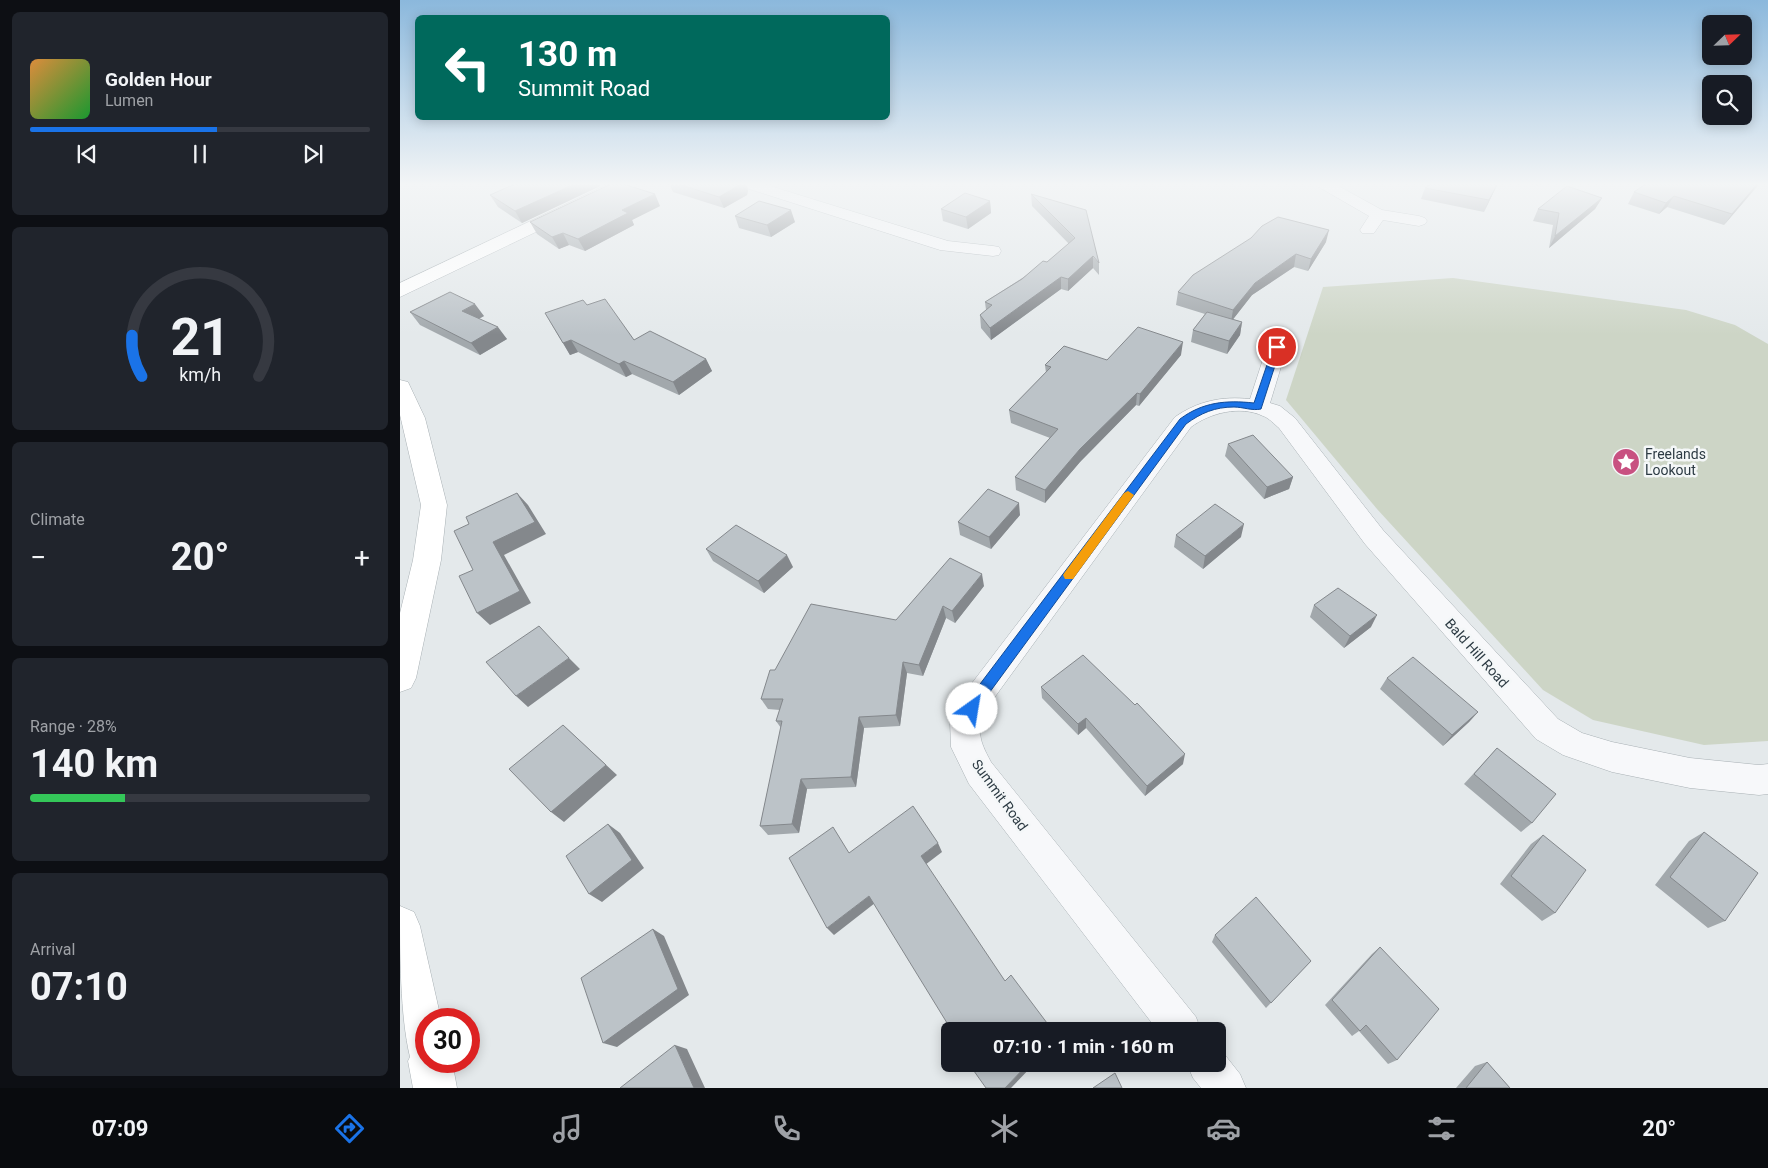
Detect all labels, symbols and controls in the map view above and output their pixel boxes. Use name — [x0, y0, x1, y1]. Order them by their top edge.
north arrow — [1702, 15, 1752, 65]
map controls — [1702, 15, 1752, 125]
text: 130 m — [518, 34, 617, 75]
icon: left — [435, 35, 500, 100]
text: Golden Hour — [105, 68, 212, 91]
button: search — [1702, 75, 1752, 125]
text: Summit Road — [518, 76, 650, 101]
text: Lumen — [105, 91, 153, 110]
icon: previous — [73, 140, 101, 168]
icon: pause — [186, 140, 214, 168]
icon: next — [299, 140, 327, 168]
text: 21 — [170, 307, 230, 368]
pin — [1256, 326, 1298, 368]
icon: arrive — [1263, 333, 1291, 361]
text: km/h — [179, 364, 221, 385]
place label: Freelands Lookout — [1645, 446, 1706, 478]
place icon: Freelands Lookout — [1611, 447, 1641, 477]
text: Climate — [30, 510, 85, 529]
text: 20° — [171, 535, 229, 579]
text: − — [30, 541, 46, 574]
text: + — [354, 541, 370, 574]
street label: Bald Hill Road — [1442, 615, 1512, 691]
position arrow — [945, 682, 997, 734]
text: Range · 28% — [30, 717, 117, 736]
text: 140 km — [30, 742, 158, 786]
street label: Summit Road — [969, 756, 1031, 834]
text: Arrival — [30, 940, 75, 959]
text: 07:10 — [30, 965, 128, 1009]
speed limit sign: 30 — [415, 1008, 480, 1073]
text: 07:10 · 1 min · 160 m — [993, 1035, 1174, 1058]
icon: directions — [332, 1111, 367, 1146]
icon: music — [550, 1111, 585, 1146]
icon: phone — [769, 1111, 804, 1146]
icon: climate — [987, 1111, 1022, 1146]
icon: car — [1206, 1111, 1241, 1146]
icon: filters — [1424, 1111, 1459, 1146]
text: 07:09 — [92, 1116, 148, 1141]
text: 20° — [1642, 1116, 1676, 1141]

